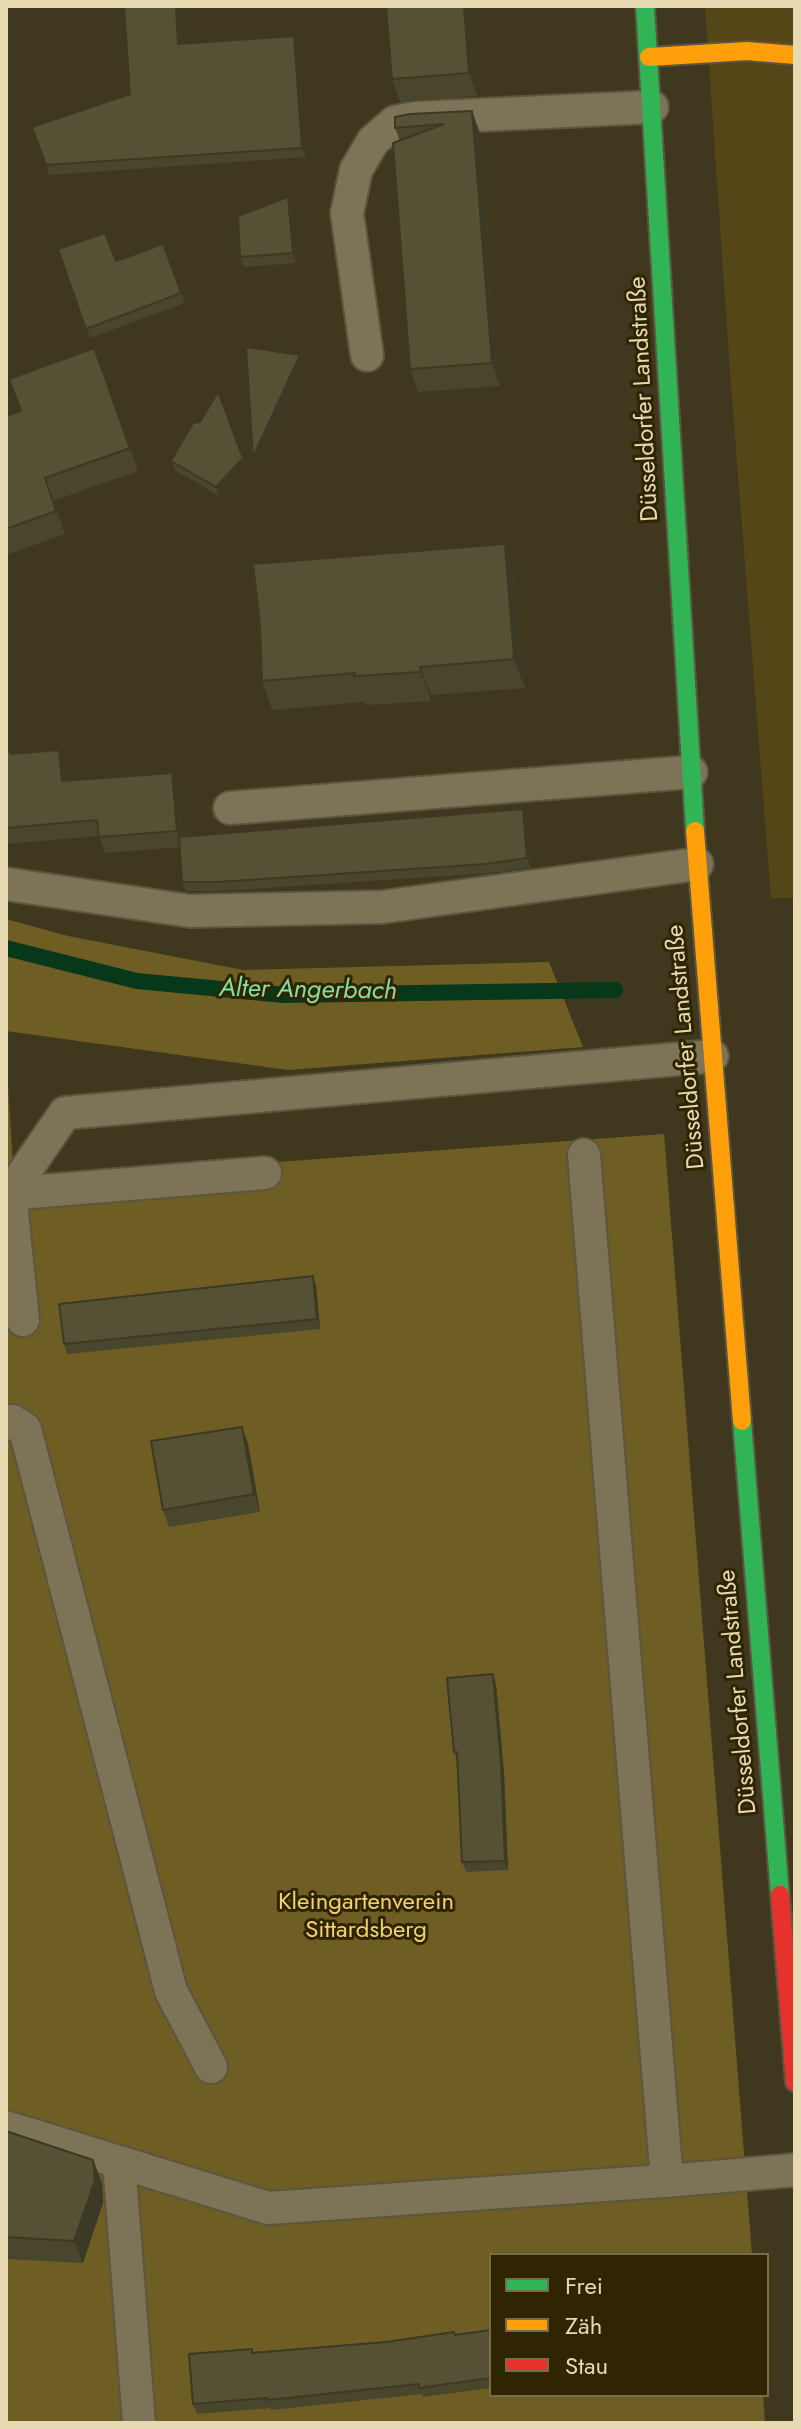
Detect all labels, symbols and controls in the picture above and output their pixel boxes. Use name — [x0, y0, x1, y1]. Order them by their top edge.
street label: Düsseldorfer Landstraße — [624, 276, 666, 522]
street label: Düsseldorfer Landstraße — [662, 923, 712, 1171]
water label: Alter Angerbach — [219, 974, 397, 1008]
street label: Düsseldorfer Landstraße — [714, 1568, 764, 1816]
park label: Kleingartenverein Sittardsberg — [278, 1889, 454, 1945]
legend — [489, 2253, 769, 2397]
text: Frei — [565, 2268, 603, 2303]
text: Zäh — [565, 2308, 602, 2343]
text: Stau — [565, 2348, 608, 2383]

